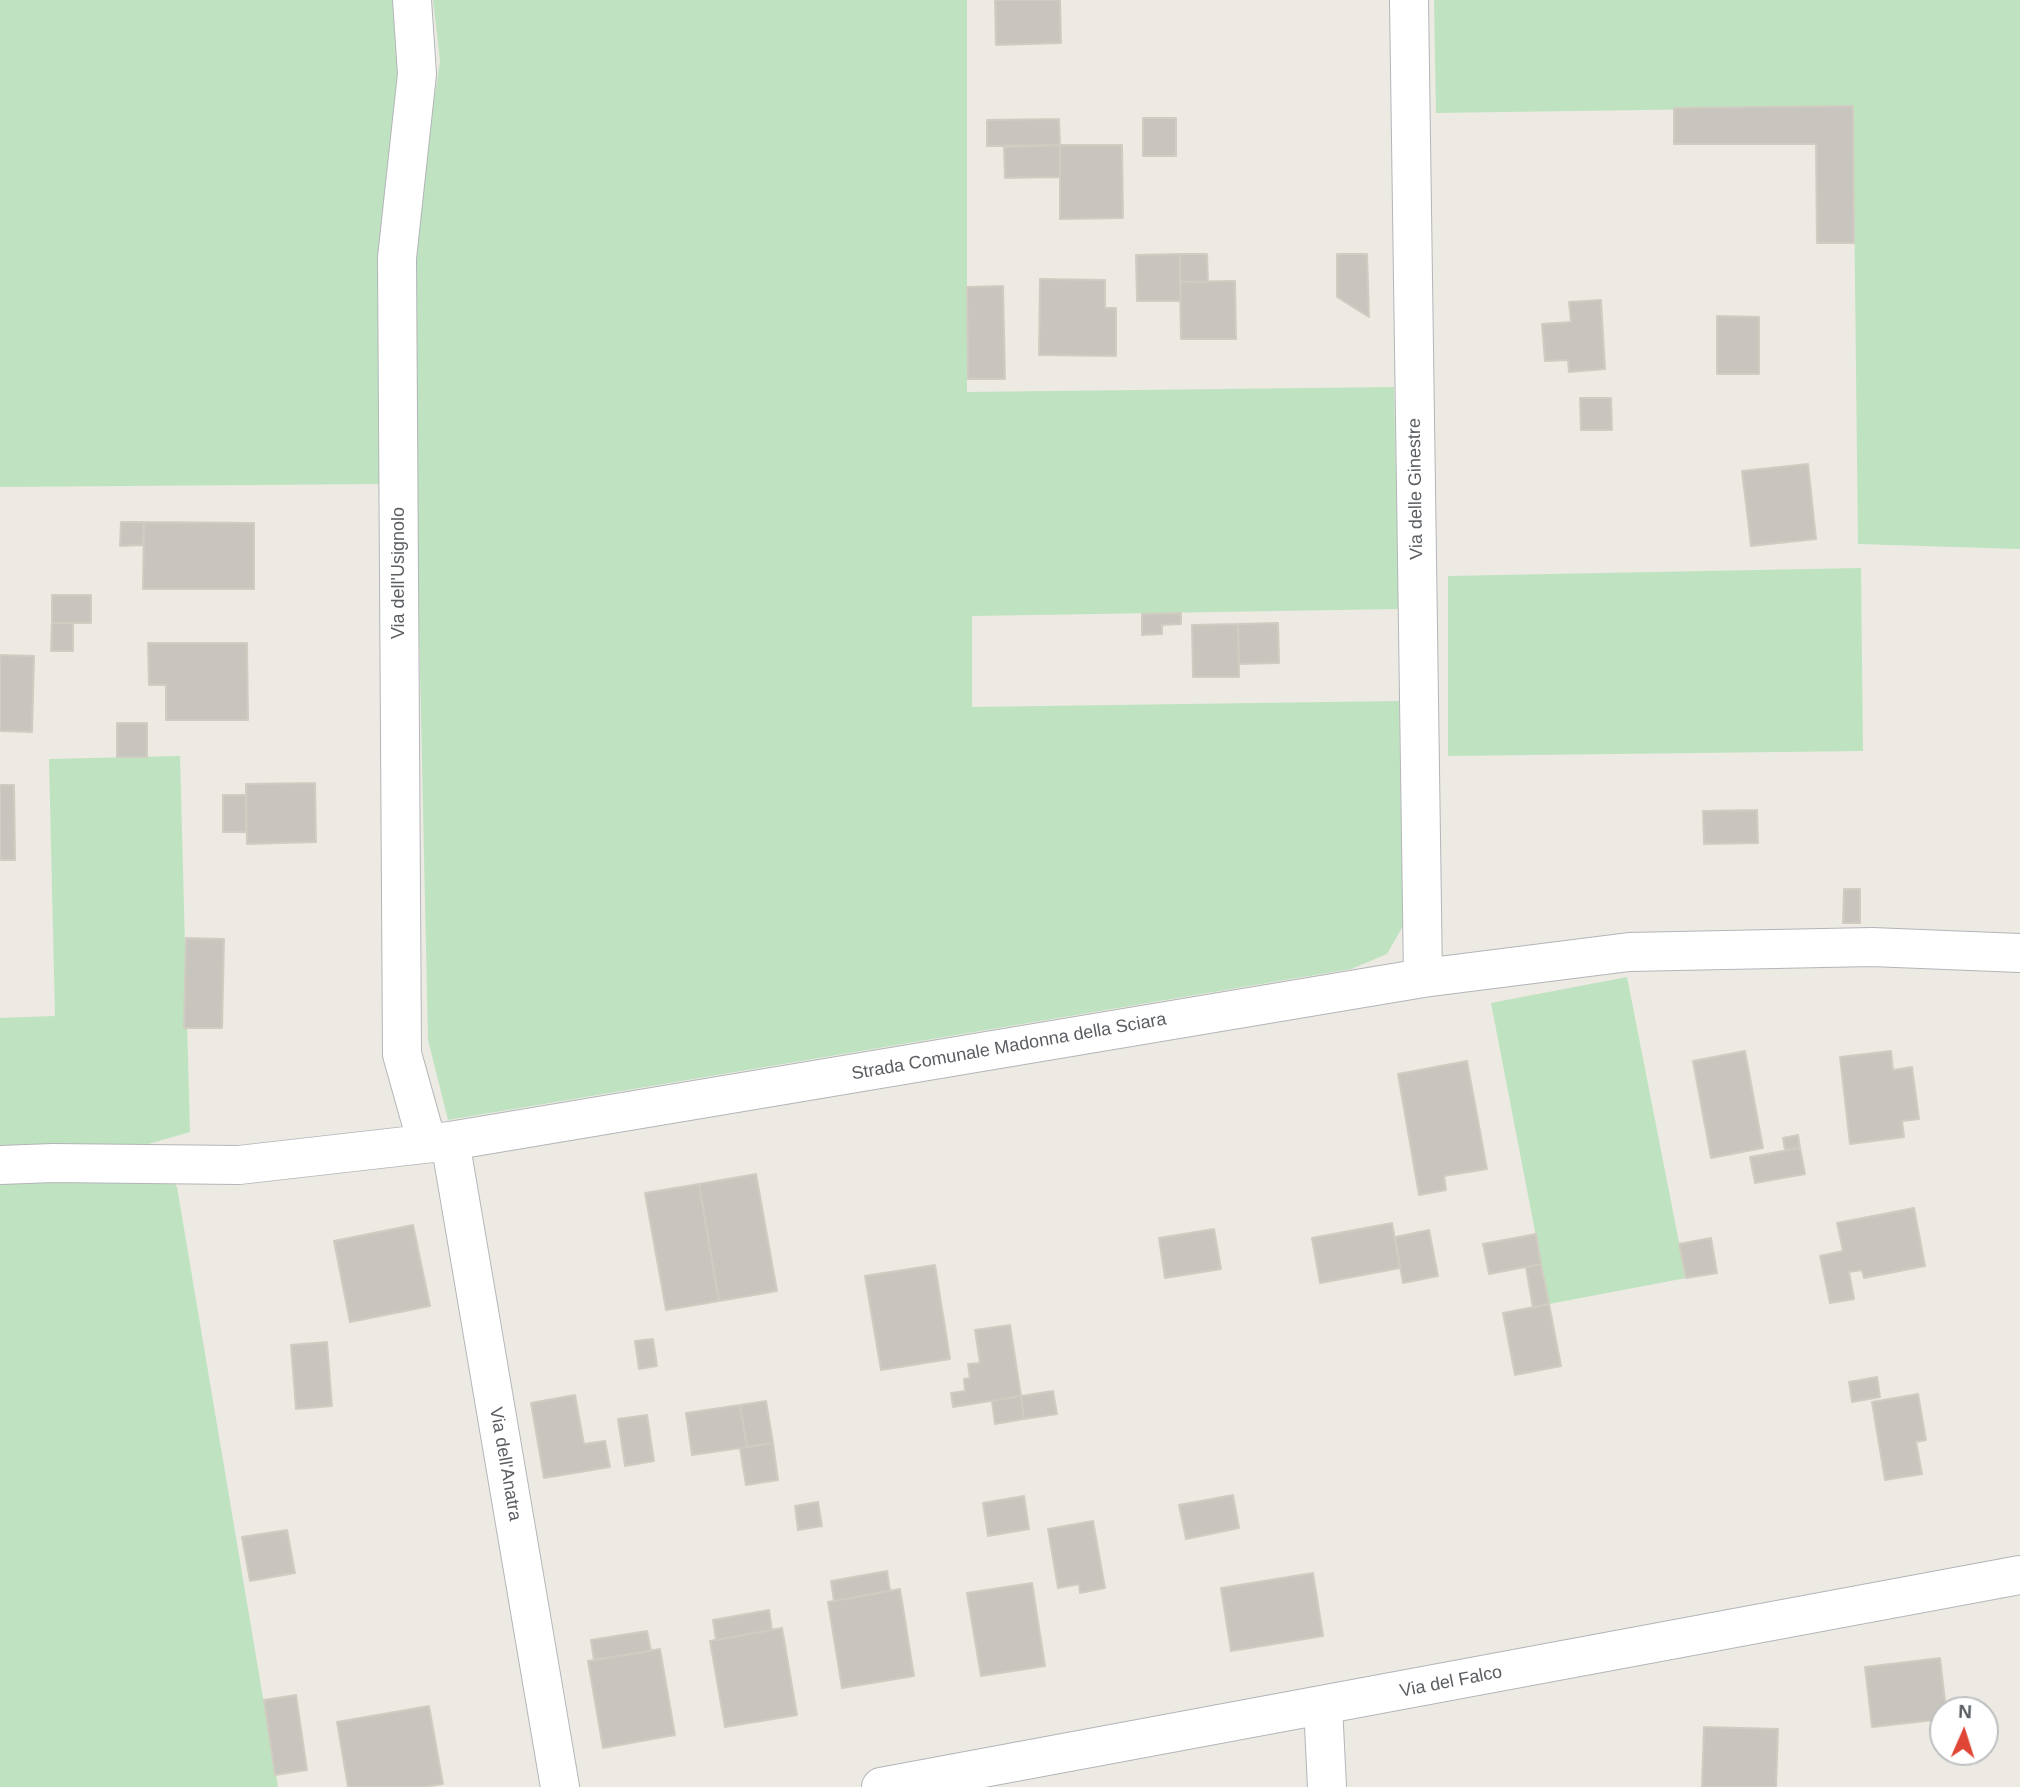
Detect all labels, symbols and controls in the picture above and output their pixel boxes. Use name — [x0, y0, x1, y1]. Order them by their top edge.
street label: Via delle Ginestre — [1404, 418, 1428, 560]
street label: Via dell'Usignolo — [388, 507, 410, 639]
street label: Strada Comunale Madonna della Sciara — [850, 1009, 1168, 1085]
street label: Via dell'Anatra — [484, 1405, 526, 1523]
street label: Via del Falco — [1398, 1662, 1504, 1702]
north arrow — [1929, 1696, 1999, 1766]
text: N — [1958, 1701, 1972, 1722]

